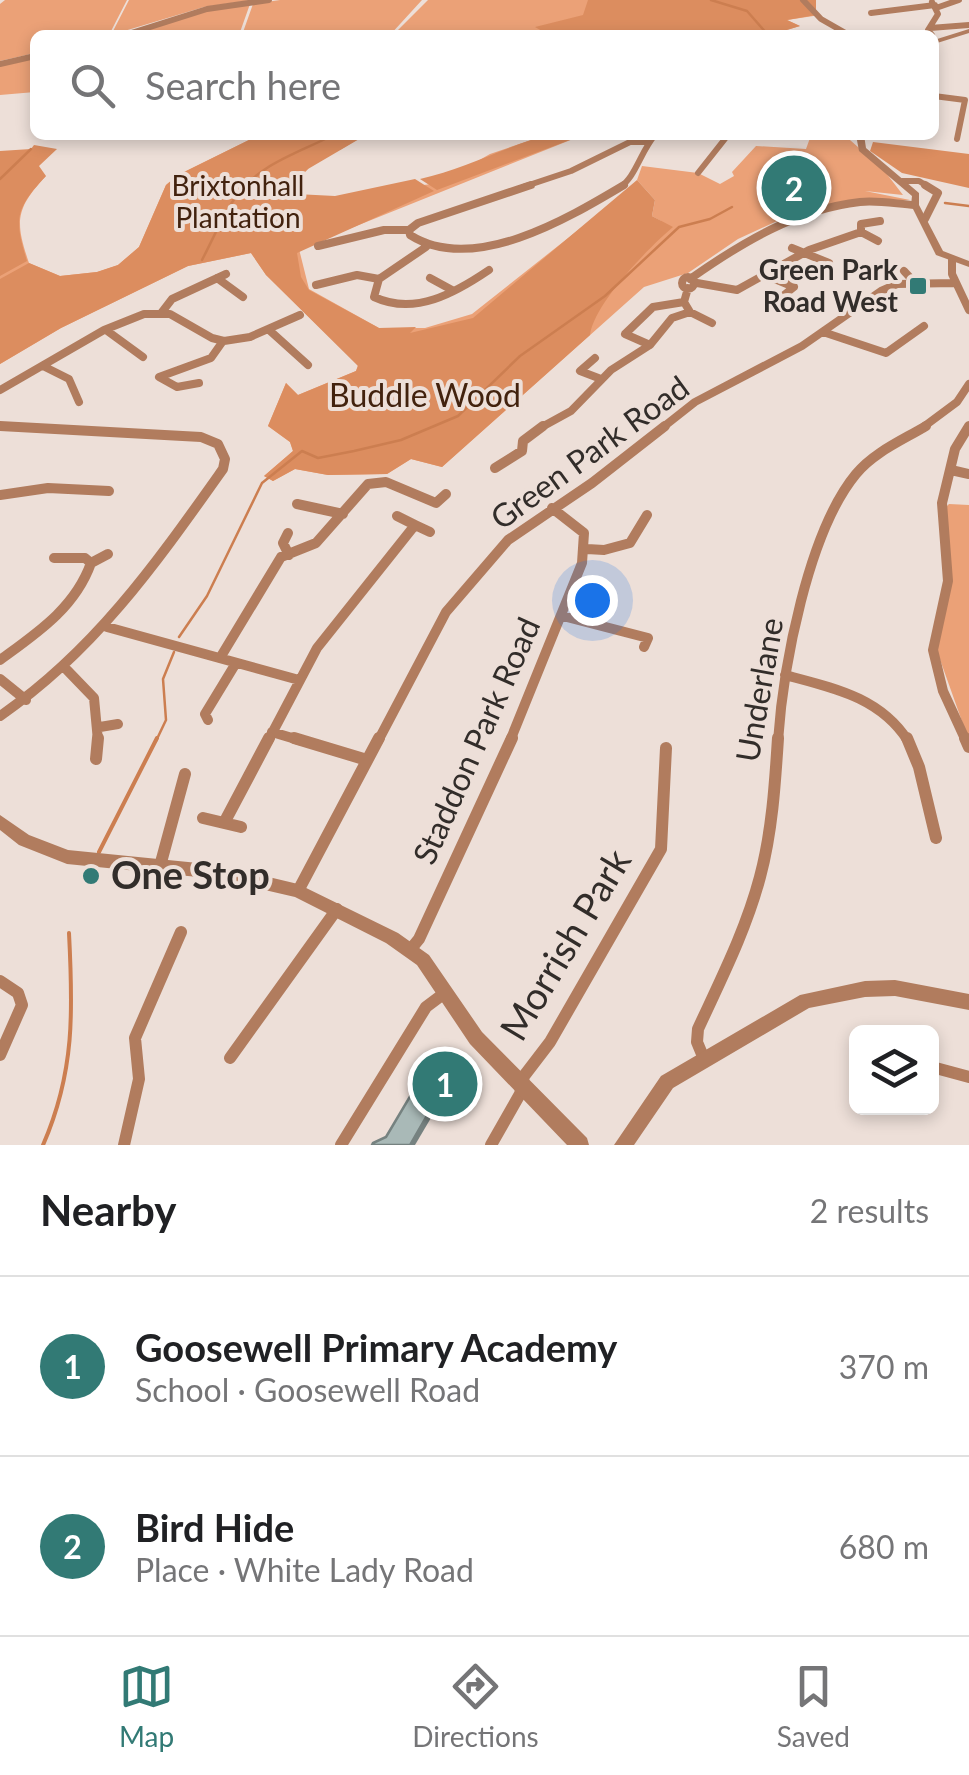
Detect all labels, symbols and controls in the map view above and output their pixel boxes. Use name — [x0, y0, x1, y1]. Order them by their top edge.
search box — [30, 30, 939, 140]
icon: search — [65, 58, 120, 113]
text: Search here — [145, 62, 341, 108]
pin: 2 — [762, 150, 826, 226]
park label: Brixtonhall Plantation — [172, 168, 304, 234]
place label: Green Park Road West — [759, 252, 899, 318]
marker: Green Park Road West — [907, 275, 929, 297]
street label: Green Park Road — [482, 367, 696, 537]
park label: Buddle Wood — [329, 375, 521, 414]
your location — [567, 575, 618, 626]
street label: Staddon Park Road — [404, 611, 547, 870]
street label: Underlane — [727, 615, 790, 765]
street label: Morrish Park — [489, 840, 640, 1048]
place label: One Stop — [111, 851, 270, 897]
marker: One Stop — [80, 865, 102, 887]
map controls — [849, 1025, 939, 1115]
button: layers — [849, 1025, 939, 1115]
pin: 1 — [412, 1046, 478, 1122]
text: Nearby — [40, 1185, 177, 1235]
text: 2 results — [810, 1191, 929, 1230]
text: Goosewell Primary Academy — [135, 1324, 617, 1370]
text: 1 — [63, 1347, 82, 1386]
text: 370 m — [839, 1347, 929, 1386]
text: School · Goosewell Road — [135, 1370, 480, 1409]
text: Bird Hide — [135, 1504, 294, 1550]
text: 2 — [63, 1527, 82, 1566]
text: 680 m — [839, 1527, 929, 1566]
text: Place · White Lady Road — [135, 1550, 474, 1589]
tab: Map — [119, 1659, 174, 1753]
tab: Directions — [412, 1659, 539, 1753]
tab: Saved — [777, 1659, 850, 1753]

